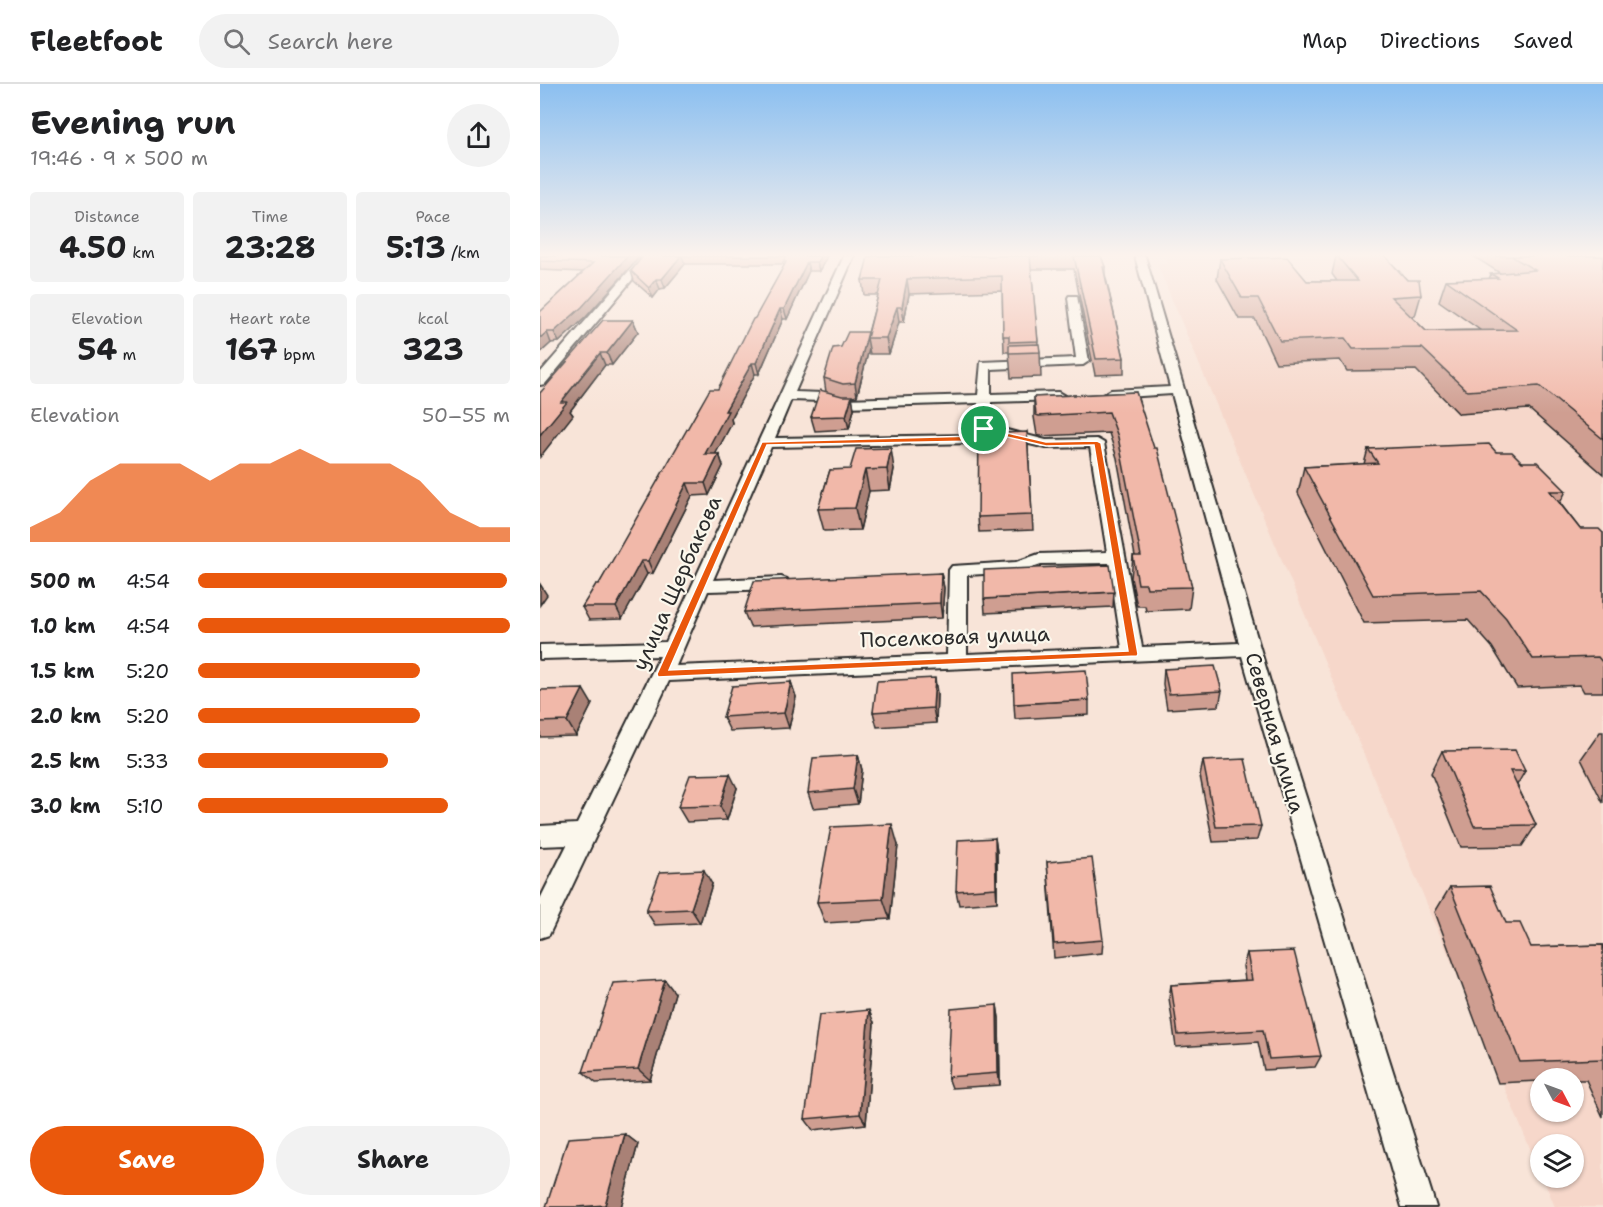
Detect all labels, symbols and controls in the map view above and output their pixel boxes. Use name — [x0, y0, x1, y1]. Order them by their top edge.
search box — [199, 14, 619, 68]
text: Fleetfoot — [30, 22, 163, 60]
icon: search — [220, 25, 253, 58]
text: Search here — [268, 27, 393, 56]
text: Map — [1302, 27, 1347, 55]
text: Directions — [1380, 27, 1480, 55]
text: Saved — [1513, 27, 1573, 55]
text: Evening run — [30, 100, 236, 145]
button: share — [447, 104, 510, 167]
text: 19:46 · 9 × 500 m — [30, 145, 208, 171]
text: Distance — [74, 206, 140, 227]
text: Time — [252, 206, 288, 227]
text: Pace — [415, 206, 451, 227]
text: 4.50 — [59, 227, 127, 268]
text: 23:28 — [224, 227, 316, 268]
text: 5:13 — [386, 227, 446, 268]
text: km — [127, 242, 155, 263]
text: /km — [446, 242, 480, 263]
text: Elevation — [71, 308, 143, 329]
text: Heart rate — [229, 308, 311, 329]
text: kcal — [417, 308, 449, 329]
text: 54 — [78, 329, 117, 370]
text: 167 — [225, 329, 278, 370]
text: 323 — [402, 329, 464, 370]
text: m — [117, 344, 136, 365]
text: bpm — [278, 344, 315, 365]
text: Elevation — [30, 402, 120, 428]
text: 50–55 m — [422, 402, 510, 428]
pin — [958, 403, 1009, 454]
icon: arrive — [967, 412, 1000, 445]
street label: улица Щербакова — [626, 491, 728, 675]
text: 500 m — [30, 568, 96, 594]
text: 4:54 — [126, 568, 170, 594]
text: 1.0 km — [30, 613, 95, 639]
text: 4:54 — [126, 613, 170, 639]
street label: Поселковая улица — [860, 620, 1050, 654]
street label: Северная улица — [1239, 649, 1311, 817]
text: 1.5 km — [30, 658, 94, 684]
text: 5:20 — [126, 658, 169, 684]
text: 2.0 km — [30, 703, 101, 729]
text: 5:20 — [126, 703, 169, 729]
text: 2.5 km — [30, 748, 100, 774]
text: 5:33 — [126, 748, 169, 774]
text: 3.0 km — [30, 793, 101, 819]
text: 5:10 — [126, 793, 163, 819]
north arrow — [1530, 1068, 1584, 1122]
map controls — [1530, 1068, 1584, 1188]
button: Save — [30, 1126, 264, 1195]
button: Share — [276, 1126, 510, 1195]
button: layers — [1530, 1134, 1584, 1188]

